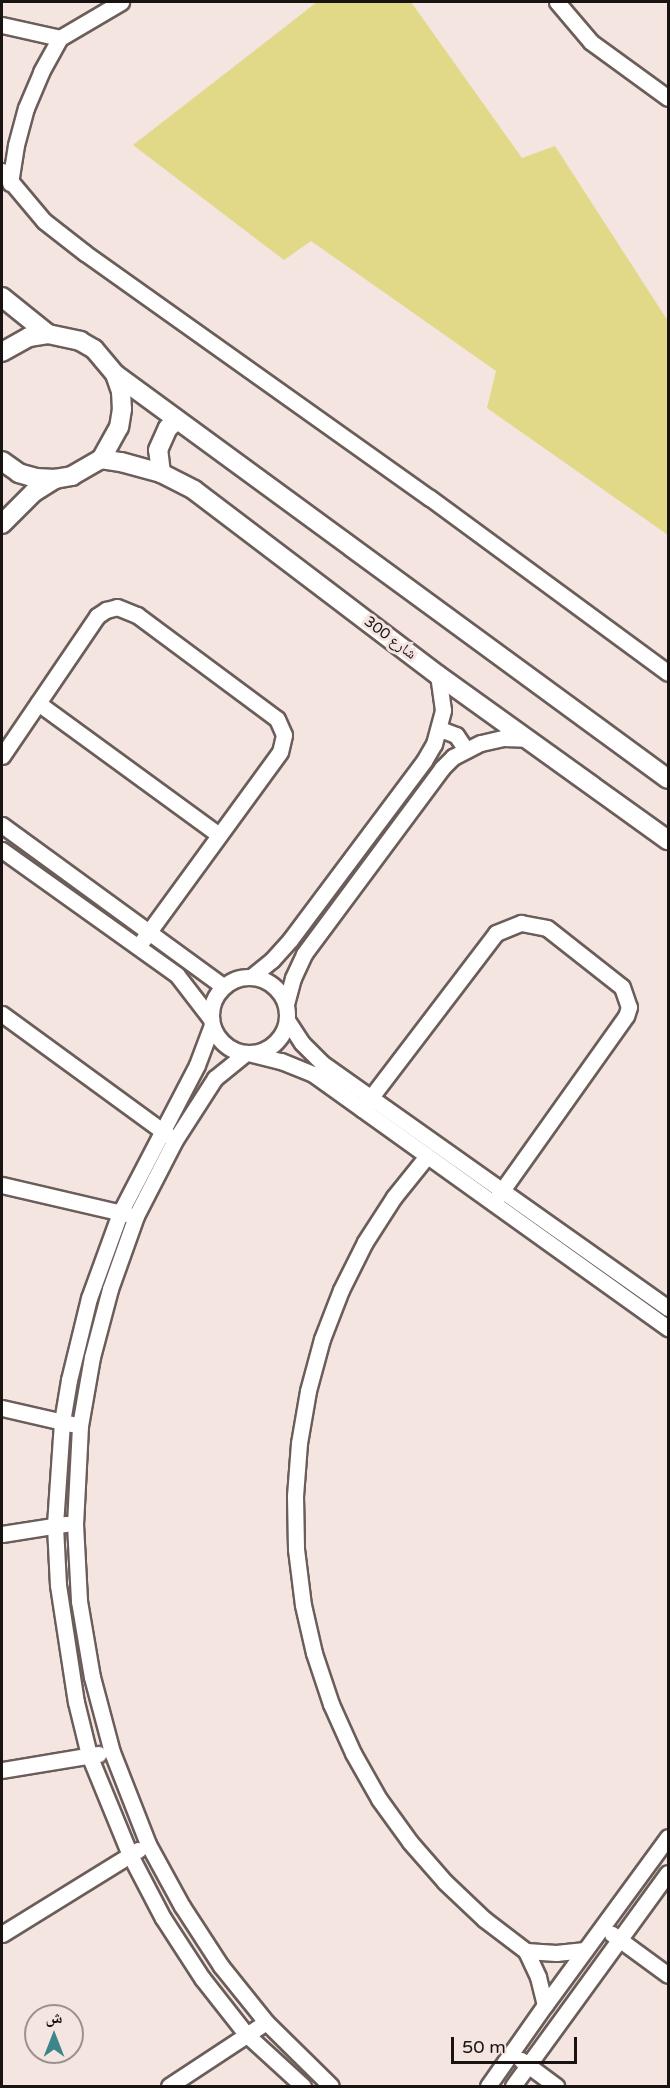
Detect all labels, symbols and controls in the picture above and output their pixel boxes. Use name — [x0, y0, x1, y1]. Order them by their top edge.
street label: شارع 300 — [360, 613, 420, 663]
north arrow — [24, 2004, 84, 2064]
text: ش — [46, 2008, 62, 2028]
scale bar — [454, 2025, 580, 2063]
text: 50 m — [462, 2036, 506, 2058]

